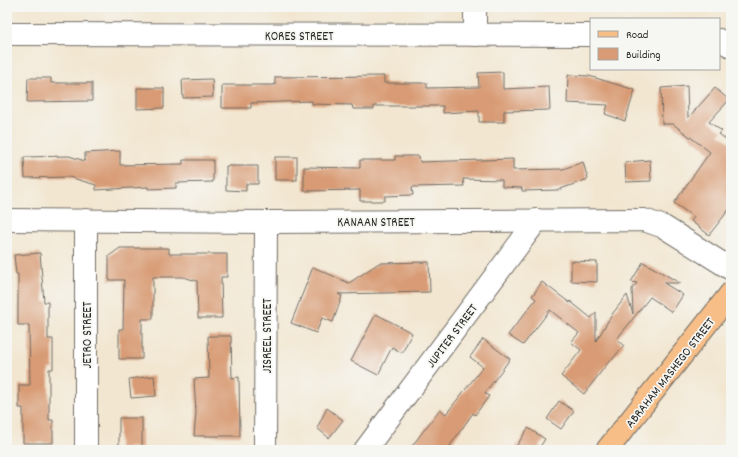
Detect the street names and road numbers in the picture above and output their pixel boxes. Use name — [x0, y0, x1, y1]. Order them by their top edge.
street label: KORES STREET — [265, 28, 333, 47]
street label: KANAAN STREET — [337, 214, 415, 233]
street label: JISREEL STREET — [259, 298, 278, 374]
street label: JUPITER STREET — [423, 301, 483, 372]
street label: JETRO STREET — [79, 302, 98, 368]
street label: ABRAHAM MASHEGO STREET — [622, 314, 720, 433]

